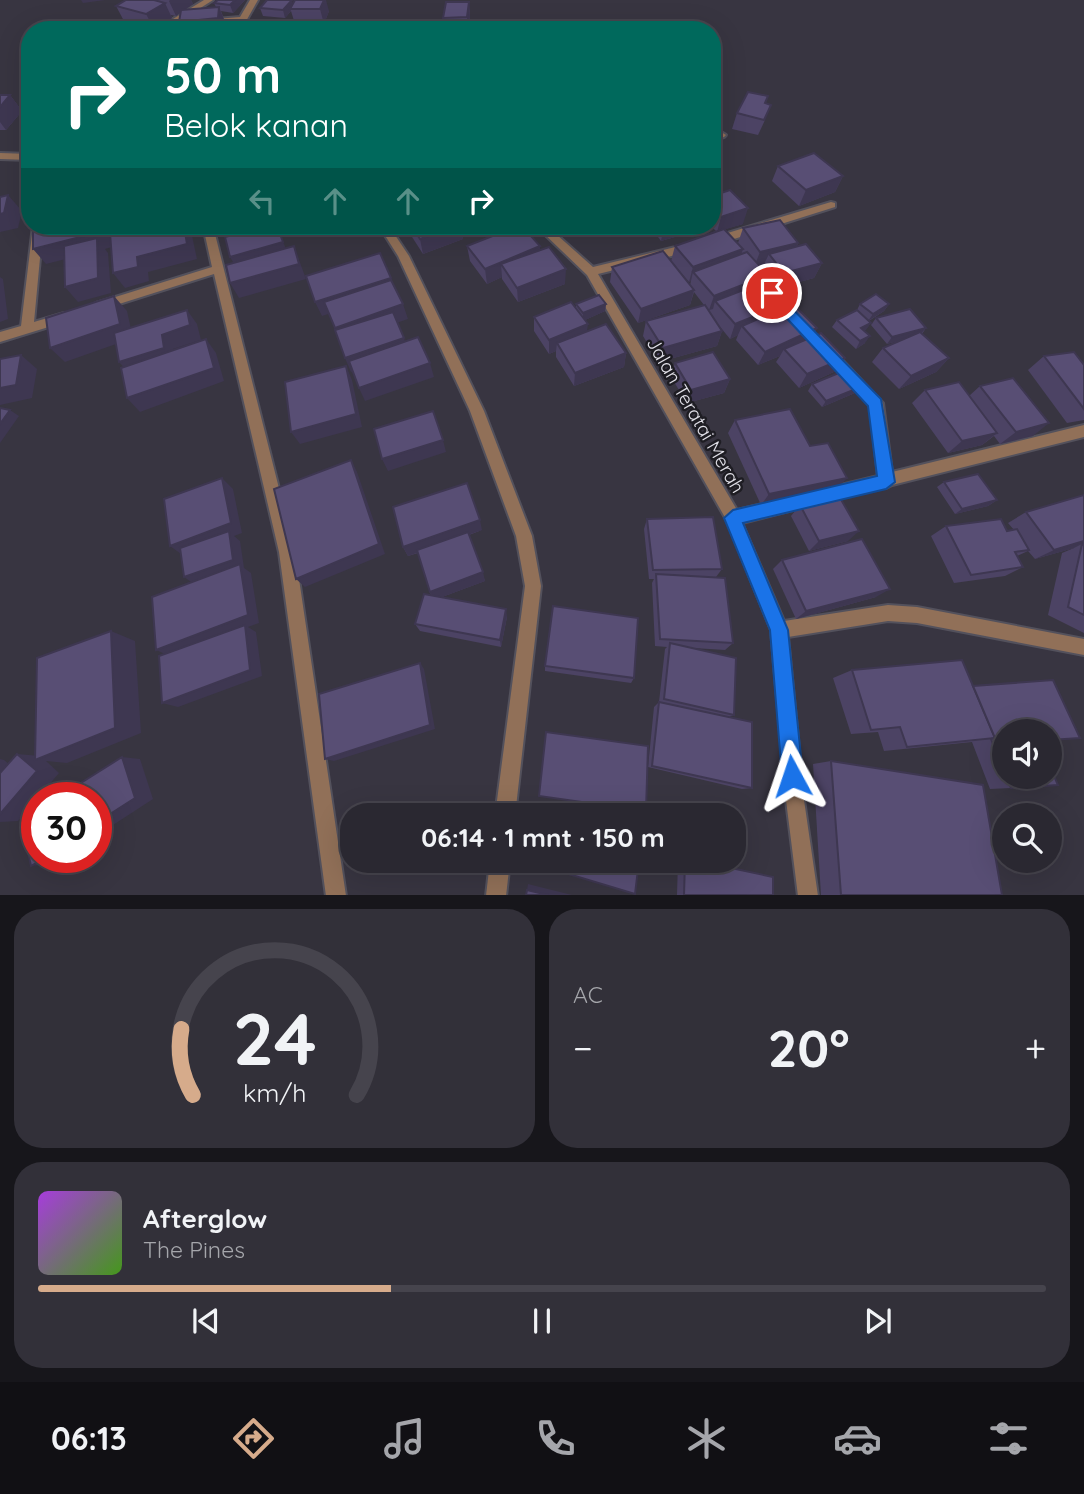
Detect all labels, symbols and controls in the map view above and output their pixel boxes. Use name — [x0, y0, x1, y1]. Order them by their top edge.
text: 50 m — [164, 44, 281, 105]
icon: right — [49, 49, 140, 140]
text: Belok kanan — [164, 105, 348, 145]
icon: left — [243, 182, 281, 220]
icon: ahead — [316, 182, 354, 220]
icon: ahead — [389, 182, 427, 220]
icon: right — [462, 182, 500, 220]
pin — [742, 263, 802, 323]
icon: arrive — [753, 274, 791, 312]
street label: Jalan Teratai Merah — [642, 333, 750, 497]
map controls — [992, 719, 1062, 873]
button: sound — [992, 719, 1062, 789]
position arrow — [755, 739, 829, 813]
speed limit sign: 30 — [21, 782, 112, 873]
button: search — [992, 803, 1062, 873]
text: 06:14 · 1 mnt · 150 m — [421, 821, 665, 854]
text: AC — [573, 980, 603, 1009]
text: 24 — [232, 992, 317, 1083]
text: 20° — [768, 1015, 850, 1080]
text: − — [573, 1024, 593, 1072]
text: + — [1025, 1024, 1046, 1072]
text: km/h — [243, 1076, 306, 1107]
text: Afterglow — [143, 1202, 267, 1235]
text: The Pines — [143, 1235, 245, 1264]
icon: previous — [187, 1302, 225, 1340]
icon: pause — [523, 1302, 561, 1340]
icon: next — [859, 1302, 897, 1340]
icon: directions — [229, 1414, 278, 1463]
icon: music — [380, 1414, 429, 1463]
icon: phone — [531, 1414, 580, 1463]
icon: climate — [682, 1414, 731, 1463]
icon: car — [833, 1414, 882, 1463]
icon: filters — [984, 1414, 1033, 1463]
text: 06:13 — [51, 1418, 127, 1458]

